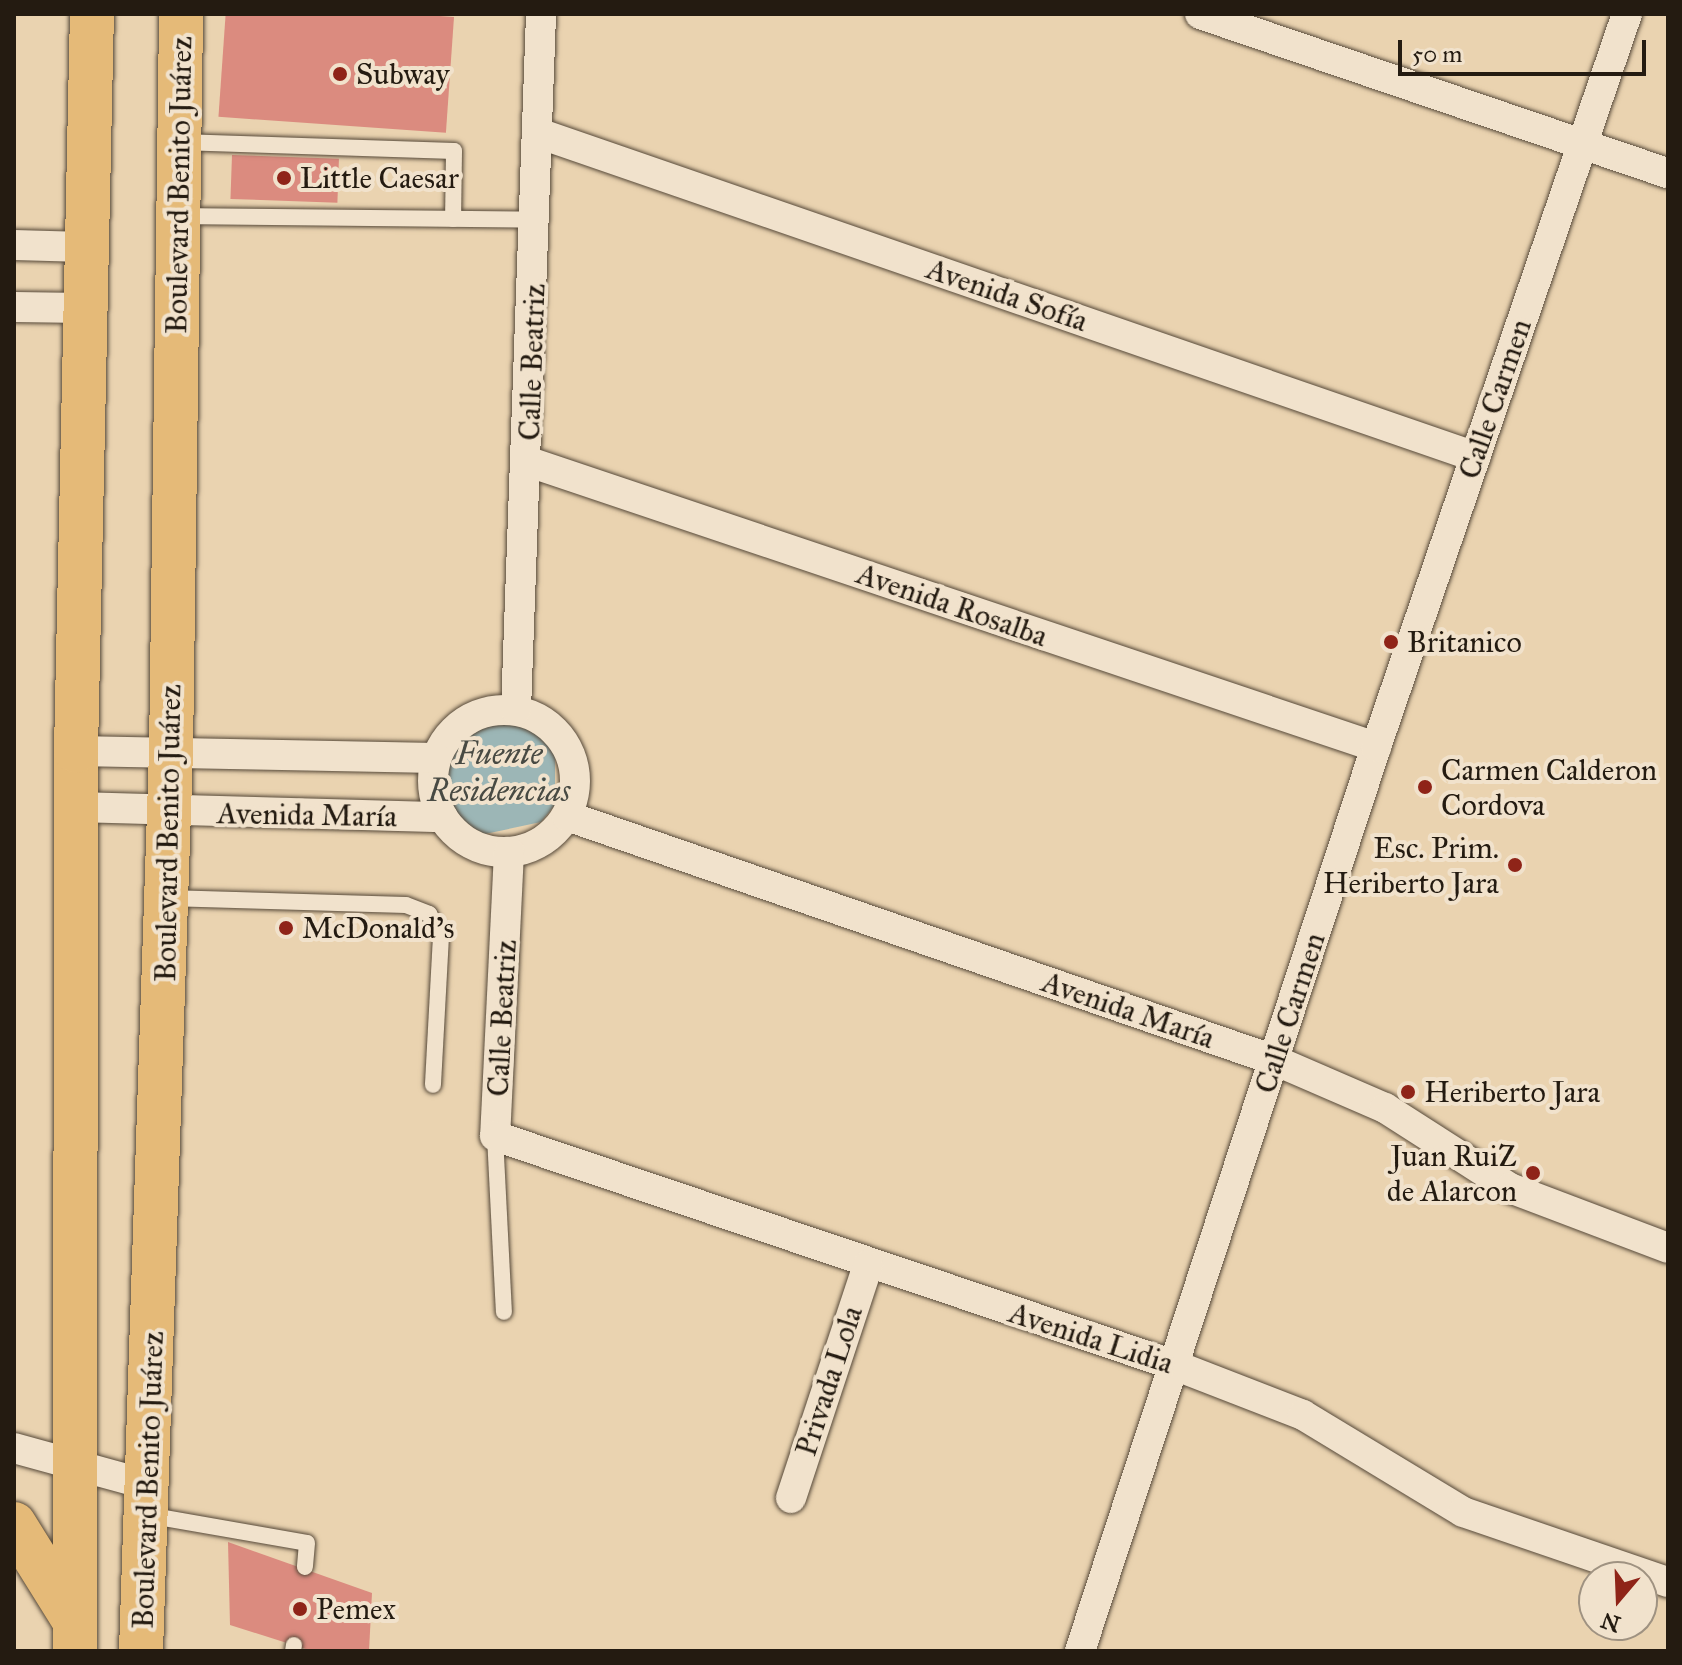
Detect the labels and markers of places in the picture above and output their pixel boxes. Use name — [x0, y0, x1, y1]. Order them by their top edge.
place label: Subway — [356, 56, 450, 92]
marker: Subway — [331, 65, 349, 83]
place label: Little Caesar — [300, 160, 459, 196]
marker: Little Caesar — [275, 169, 293, 187]
place label: Britanico — [1407, 624, 1522, 660]
marker: Britanico — [1382, 633, 1400, 651]
place label: Carmen Calderon Cordova — [1441, 752, 1657, 822]
marker: Carmen Calderon Cordova — [1416, 778, 1434, 796]
place label: Esc. Prim. Heriberto Jara — [1323, 830, 1499, 900]
marker: Esc. Prim. Heriberto Jara — [1506, 856, 1524, 874]
place label: McDonald's — [302, 910, 454, 946]
marker: McDonald's — [277, 919, 295, 937]
place label: Heriberto Jara — [1424, 1074, 1600, 1110]
marker: Heriberto Jara — [1399, 1083, 1417, 1101]
place label: Juan RuiZ de Alarcon — [1387, 1138, 1517, 1208]
marker: Juan RuiZ de Alarcon — [1524, 1164, 1542, 1182]
place label: Pemex — [316, 1591, 396, 1627]
marker: Pemex — [291, 1600, 309, 1618]

